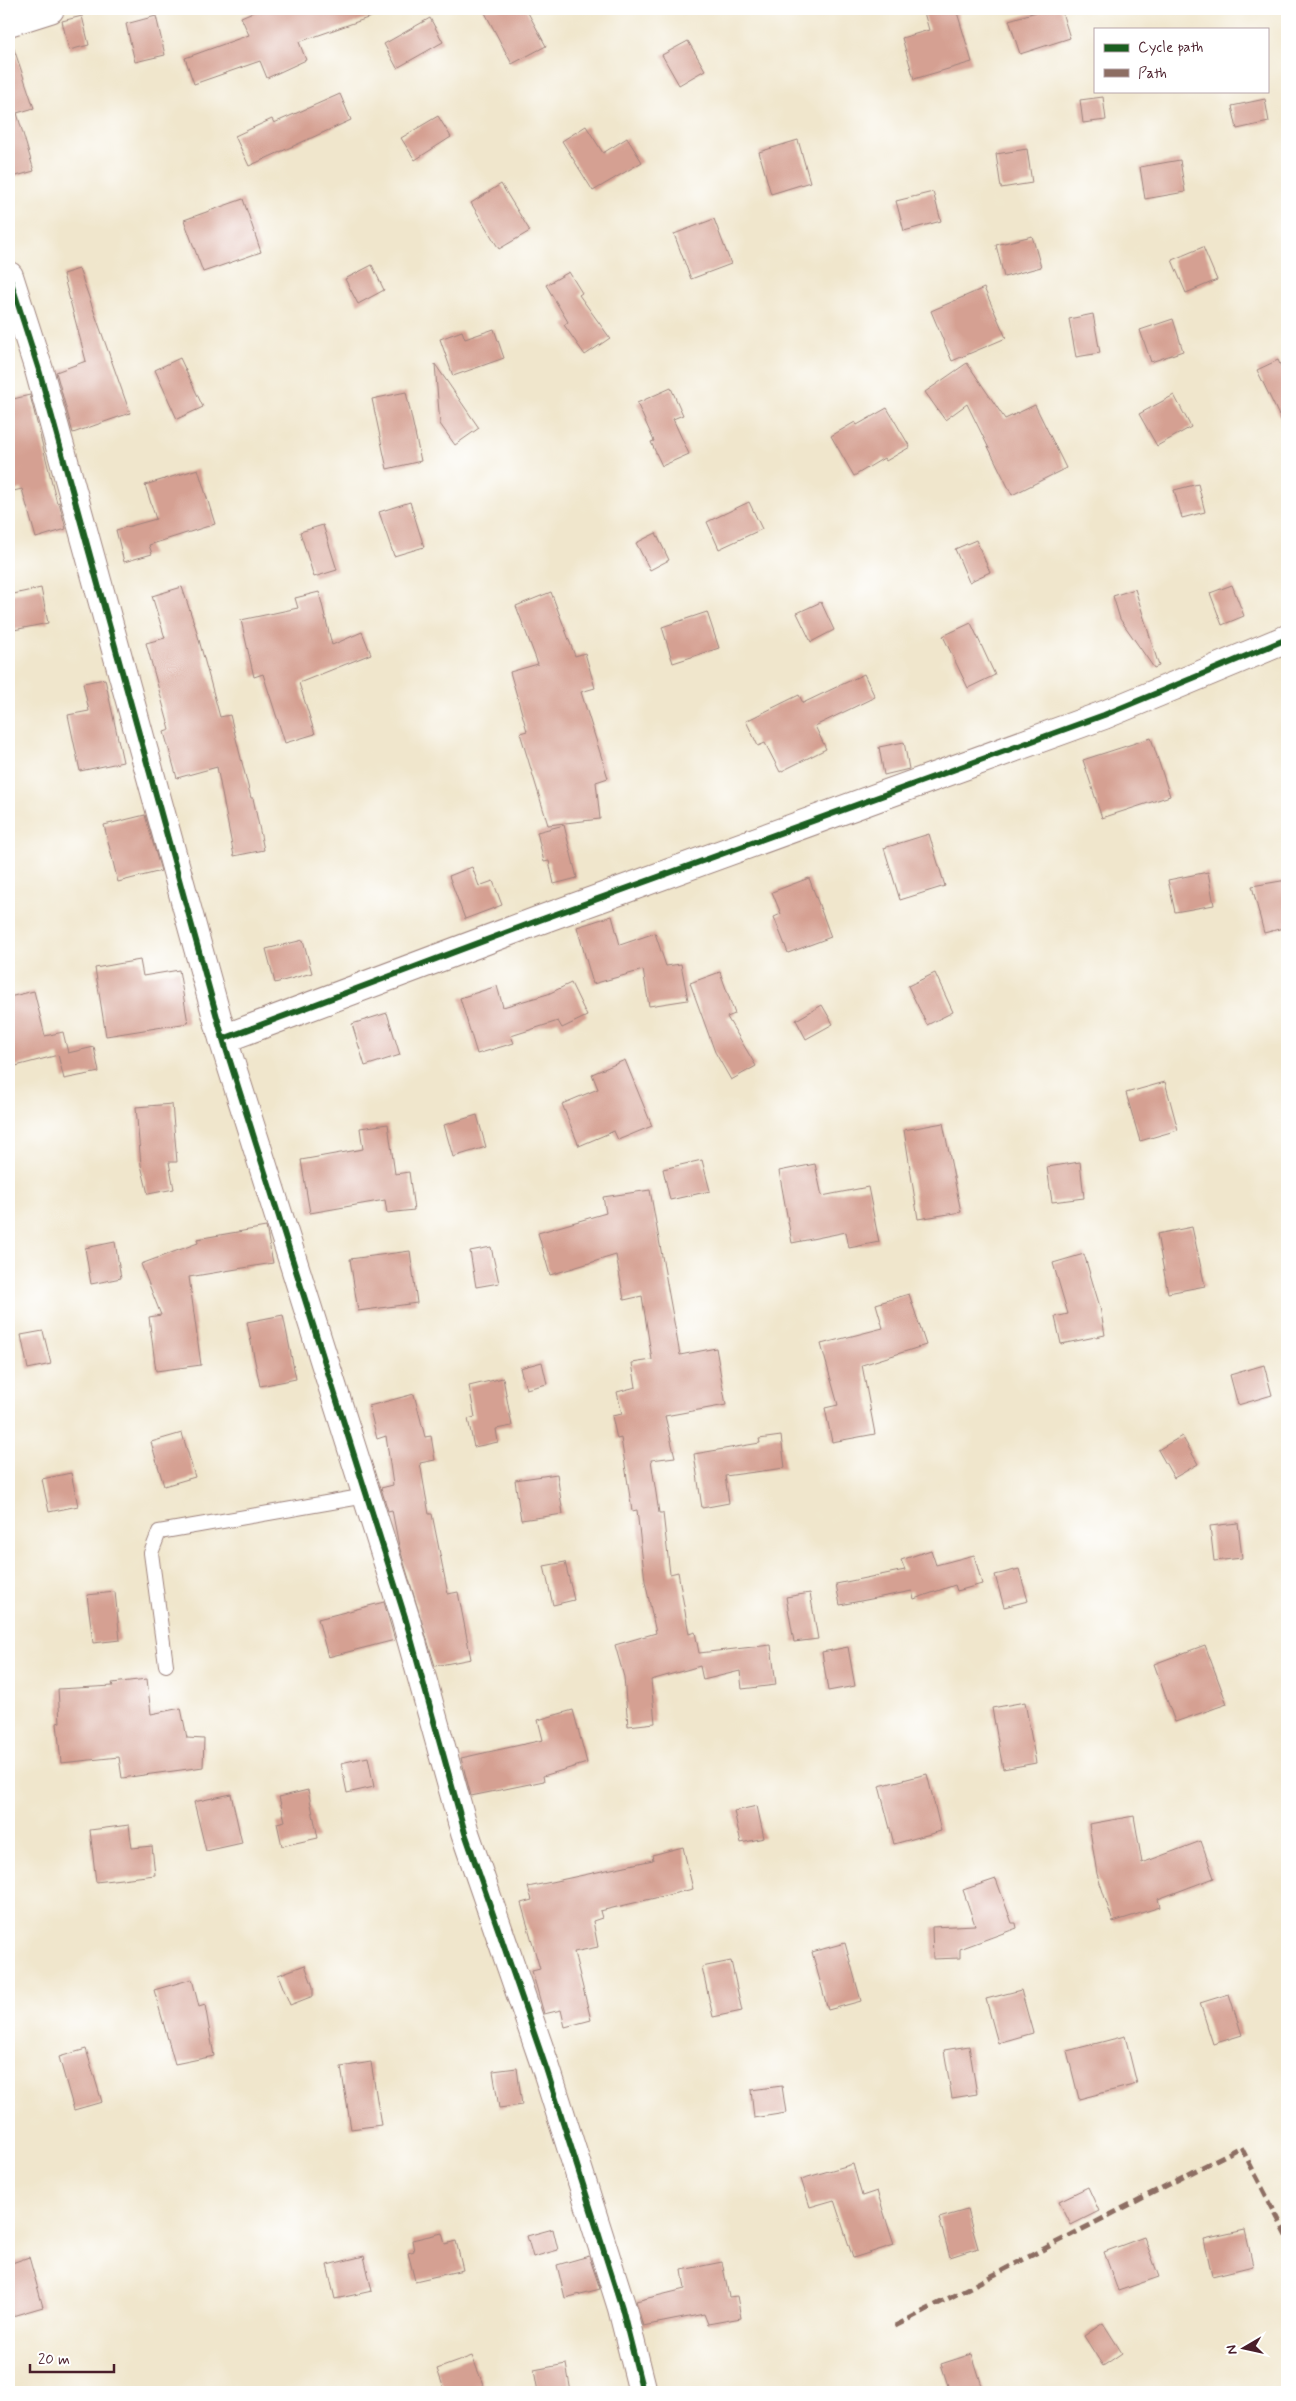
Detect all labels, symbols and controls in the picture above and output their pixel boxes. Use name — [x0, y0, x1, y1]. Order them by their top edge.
legend — [1094, 28, 1268, 92]
text: Cycle path — [1138, 38, 1203, 58]
text: Path — [1138, 64, 1167, 84]
north arrow — [1218, 2324, 1268, 2374]
scale bar — [30, 2341, 114, 2373]
text: N — [1223, 2344, 1242, 2356]
text: 20 m — [38, 2350, 70, 2370]

